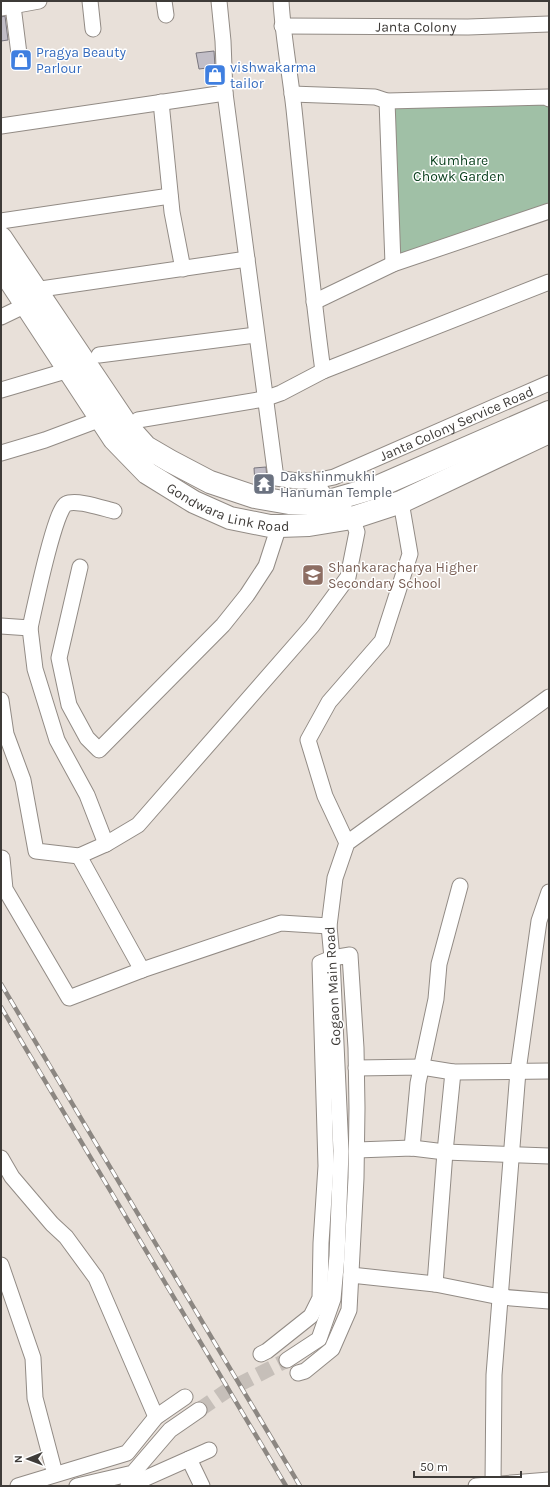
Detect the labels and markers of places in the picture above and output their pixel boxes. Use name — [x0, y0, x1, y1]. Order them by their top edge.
place label: Pragya Beauty Parlour — [36, 44, 127, 77]
shop icon: Pragya Beauty Parlour — [8, 47, 34, 73]
place label: vishwakarma tailor — [230, 59, 316, 92]
shop icon: vishwakarma tailor — [202, 62, 228, 88]
place label: Dakshinmukhi Hanuman Temple — [280, 468, 392, 501]
temple icon: Dakshinmukhi Hanuman Temple — [251, 471, 277, 497]
place label: Shankaracharya Higher Secondary School — [328, 559, 478, 592]
school or university icon: Shankaracharya Higher Secondary School — [300, 562, 326, 588]

